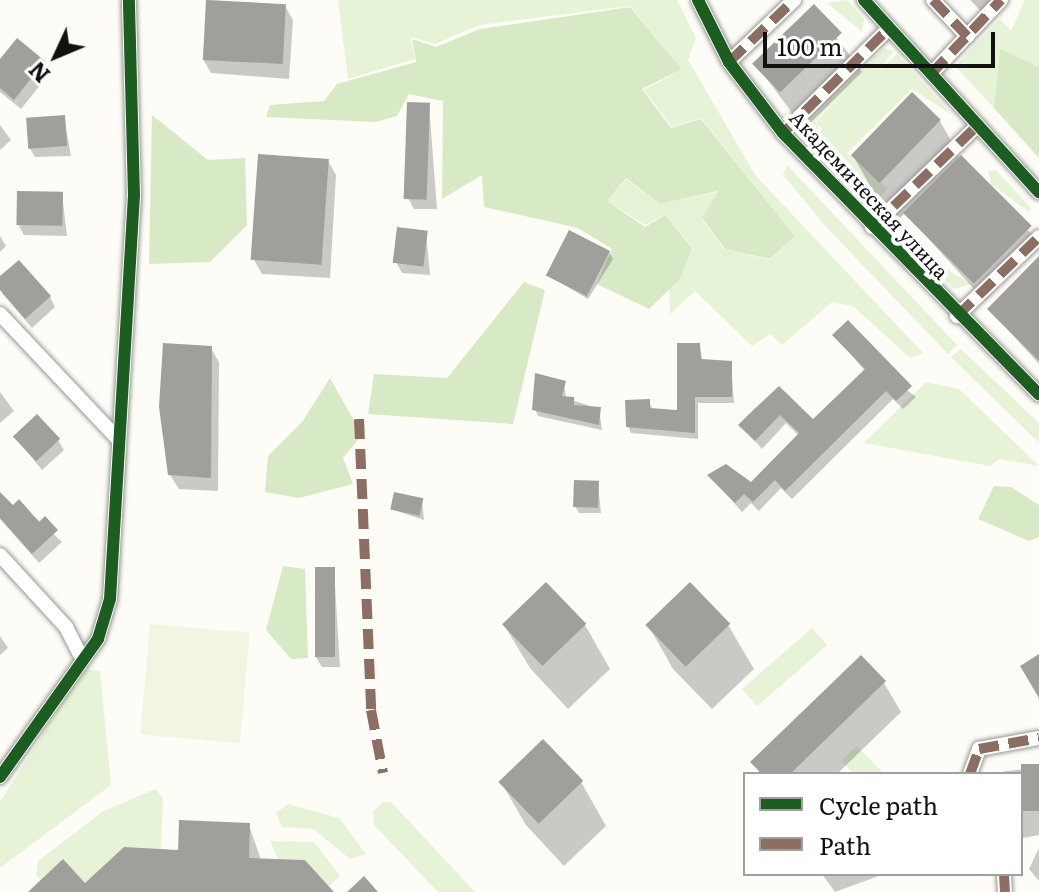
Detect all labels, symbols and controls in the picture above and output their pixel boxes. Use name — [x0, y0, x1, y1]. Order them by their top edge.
north arrow — [16, 16, 96, 96]
scale bar — [767, 16, 999, 66]
text: 100 m — [777, 28, 843, 63]
text: N — [20, 55, 57, 91]
street label: Академическая улица — [786, 105, 954, 283]
legend — [743, 772, 1023, 876]
text: Cycle path — [819, 787, 938, 822]
text: Path — [819, 827, 871, 862]

